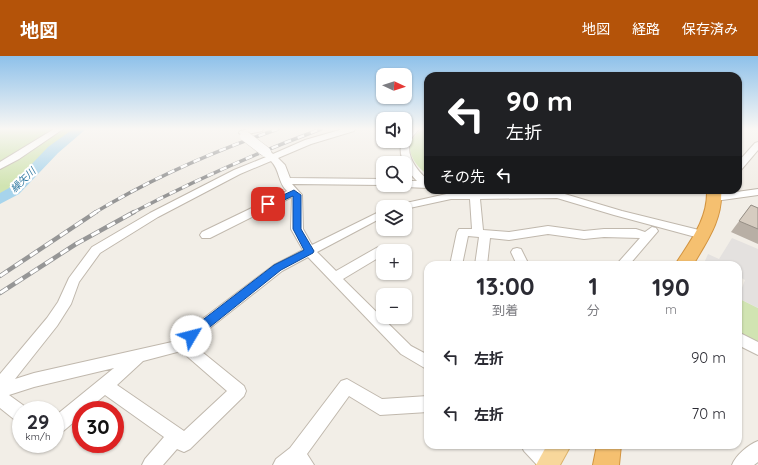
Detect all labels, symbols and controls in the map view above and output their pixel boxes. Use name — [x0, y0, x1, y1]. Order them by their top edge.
text: 地図 — [20, 18, 58, 42]
text: 地図 — [582, 20, 610, 38]
text: 経路 — [632, 20, 660, 38]
text: 保存済み — [682, 20, 738, 38]
north arrow — [376, 68, 412, 104]
map controls — [376, 68, 412, 324]
text: 90 m — [506, 83, 573, 118]
icon: left — [440, 88, 492, 140]
button: sound — [376, 112, 412, 148]
text: 左折 — [506, 121, 542, 144]
button: search — [376, 156, 412, 192]
water label: 繰矢川 — [8, 164, 39, 195]
icon: left — [493, 164, 515, 186]
text: その先 — [440, 167, 485, 186]
pin — [251, 187, 285, 221]
icon: arrive — [257, 193, 279, 215]
button: layers — [376, 200, 412, 236]
button: + — [376, 244, 412, 280]
text: 13:00 — [476, 271, 535, 301]
text: 1 — [589, 271, 598, 301]
text: 190 — [652, 272, 690, 302]
button: − — [376, 288, 412, 324]
text: m — [665, 301, 677, 317]
text: 到着 — [492, 302, 518, 318]
text: 分 — [587, 302, 600, 318]
position arrow — [170, 315, 212, 357]
icon: left — [440, 346, 462, 368]
text: 90 m — [691, 348, 726, 367]
text: 左折 — [474, 349, 504, 368]
speed limit sign: 30 — [72, 401, 124, 453]
icon: left — [440, 402, 462, 424]
text: 70 m — [692, 404, 726, 423]
text: 左折 — [474, 405, 504, 424]
text: 29 — [27, 409, 49, 434]
text: km/h — [25, 430, 51, 443]

